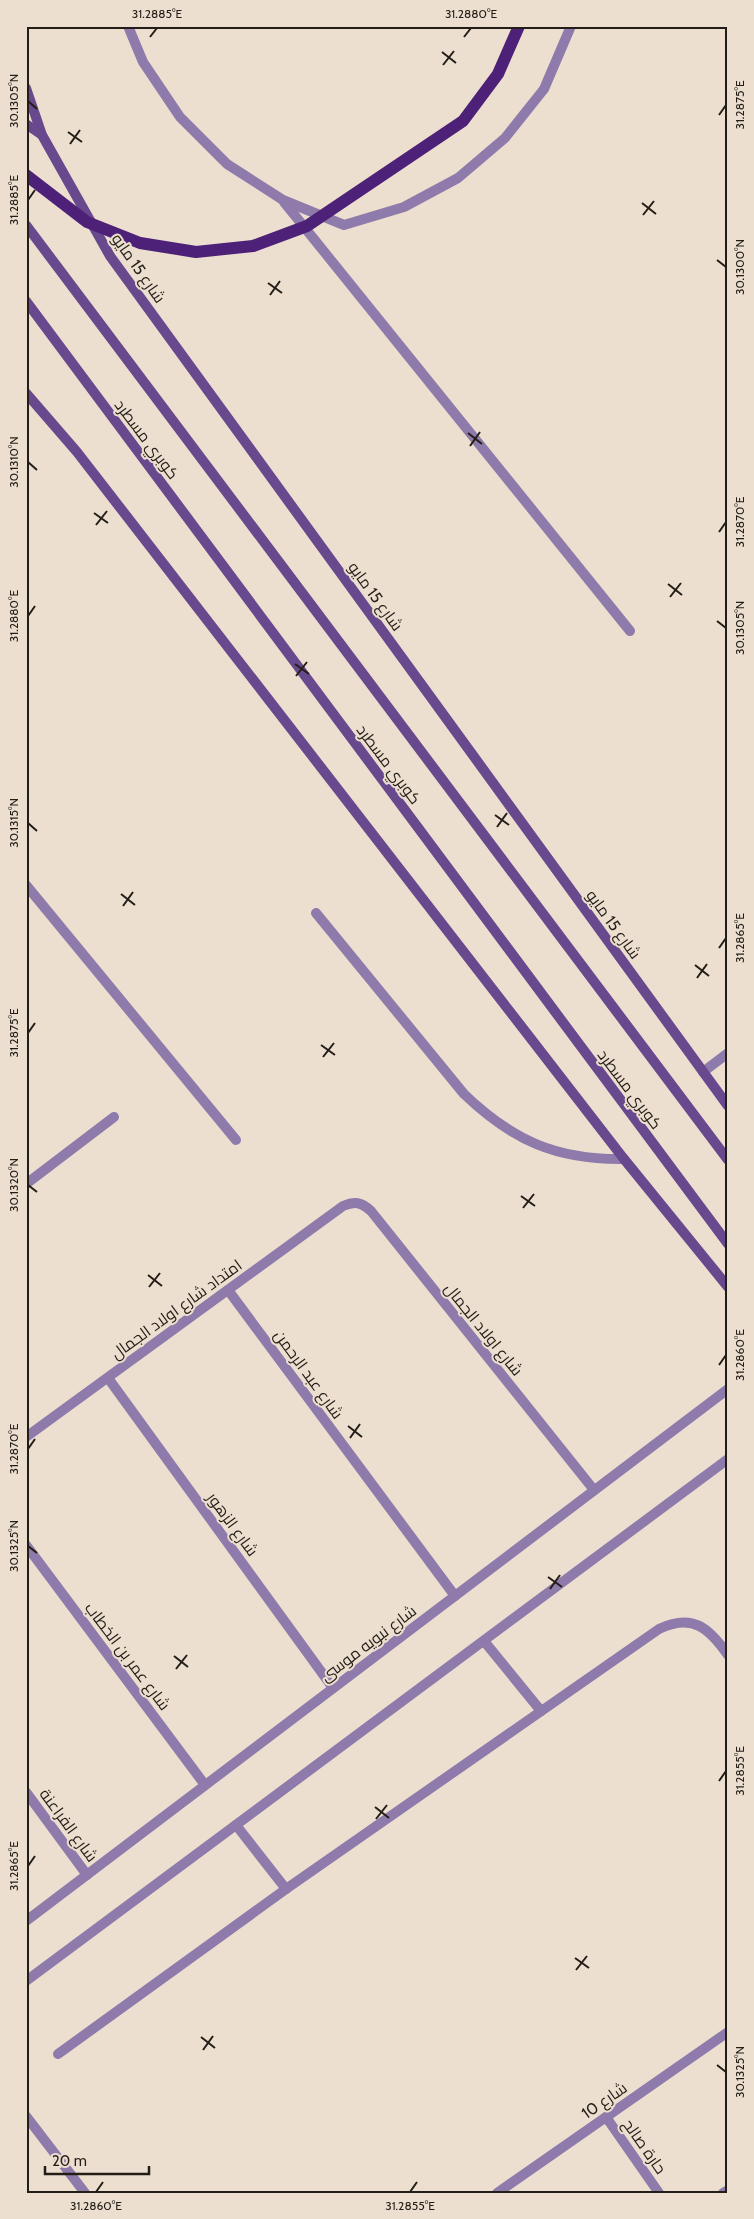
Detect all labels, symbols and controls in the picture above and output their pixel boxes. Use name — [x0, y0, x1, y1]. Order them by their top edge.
text: 31.2885°E — [132, 6, 183, 21]
text: 31.2880°E — [445, 6, 497, 21]
text: 30.1305°N — [6, 74, 21, 128]
text: 31.2875°E — [732, 80, 747, 130]
text: 31.2885°E — [6, 174, 21, 225]
street label: شارع 15 مايو — [106, 230, 169, 308]
text: 30.1300°N — [732, 239, 747, 295]
street label: كوبري مسطرد — [107, 396, 183, 485]
text: 30.1310°N — [6, 436, 21, 488]
text: 31.2870°E — [732, 496, 747, 547]
street label: شارع 15 مايو — [343, 558, 407, 636]
text: 31.2880°E — [6, 590, 21, 642]
text: 30.1305°N — [732, 601, 747, 655]
street label: كوبري مسطرد — [349, 721, 425, 810]
text: 30.1315°N — [6, 798, 21, 848]
street label: شارع 15 مايو — [581, 886, 645, 964]
text: 31.2865°E — [732, 913, 747, 963]
text: 31.2875°E — [6, 1008, 21, 1058]
street label: كوبري مسطرد — [590, 1046, 666, 1135]
text: 30.1320°N — [6, 1158, 21, 1212]
street label: امتداد شارع اولاد الجمال — [107, 1256, 247, 1365]
street label: شارع اولاد الجمال — [439, 1279, 527, 1381]
street label: شارع عبد الرحمن — [268, 1326, 347, 1424]
text: 31.2860°E — [732, 1329, 747, 1381]
text: 31.2870°E — [6, 1423, 21, 1474]
street label: شارع الزهور — [201, 1488, 262, 1561]
text: 30.1325°N — [6, 1520, 21, 1572]
street label: شارع عمر بن الخطاب — [79, 1599, 174, 1715]
street label: شارع نبويه موسى — [317, 1601, 421, 1687]
text: 31.2855°E — [732, 1746, 747, 1796]
street label: شارع الفراعنة — [34, 1785, 102, 1867]
text: 31.2865°E — [6, 1841, 21, 1891]
text: 30.1325°N — [732, 2046, 747, 2098]
street label: شارع 10 — [578, 2078, 632, 2124]
street label: حارة صالح — [617, 2115, 670, 2179]
scale bar — [45, 2144, 149, 2176]
text: 20 m — [52, 2152, 87, 2170]
text: 31.2860°E — [70, 2198, 122, 2213]
text: 31.2855°E — [385, 2198, 435, 2213]

